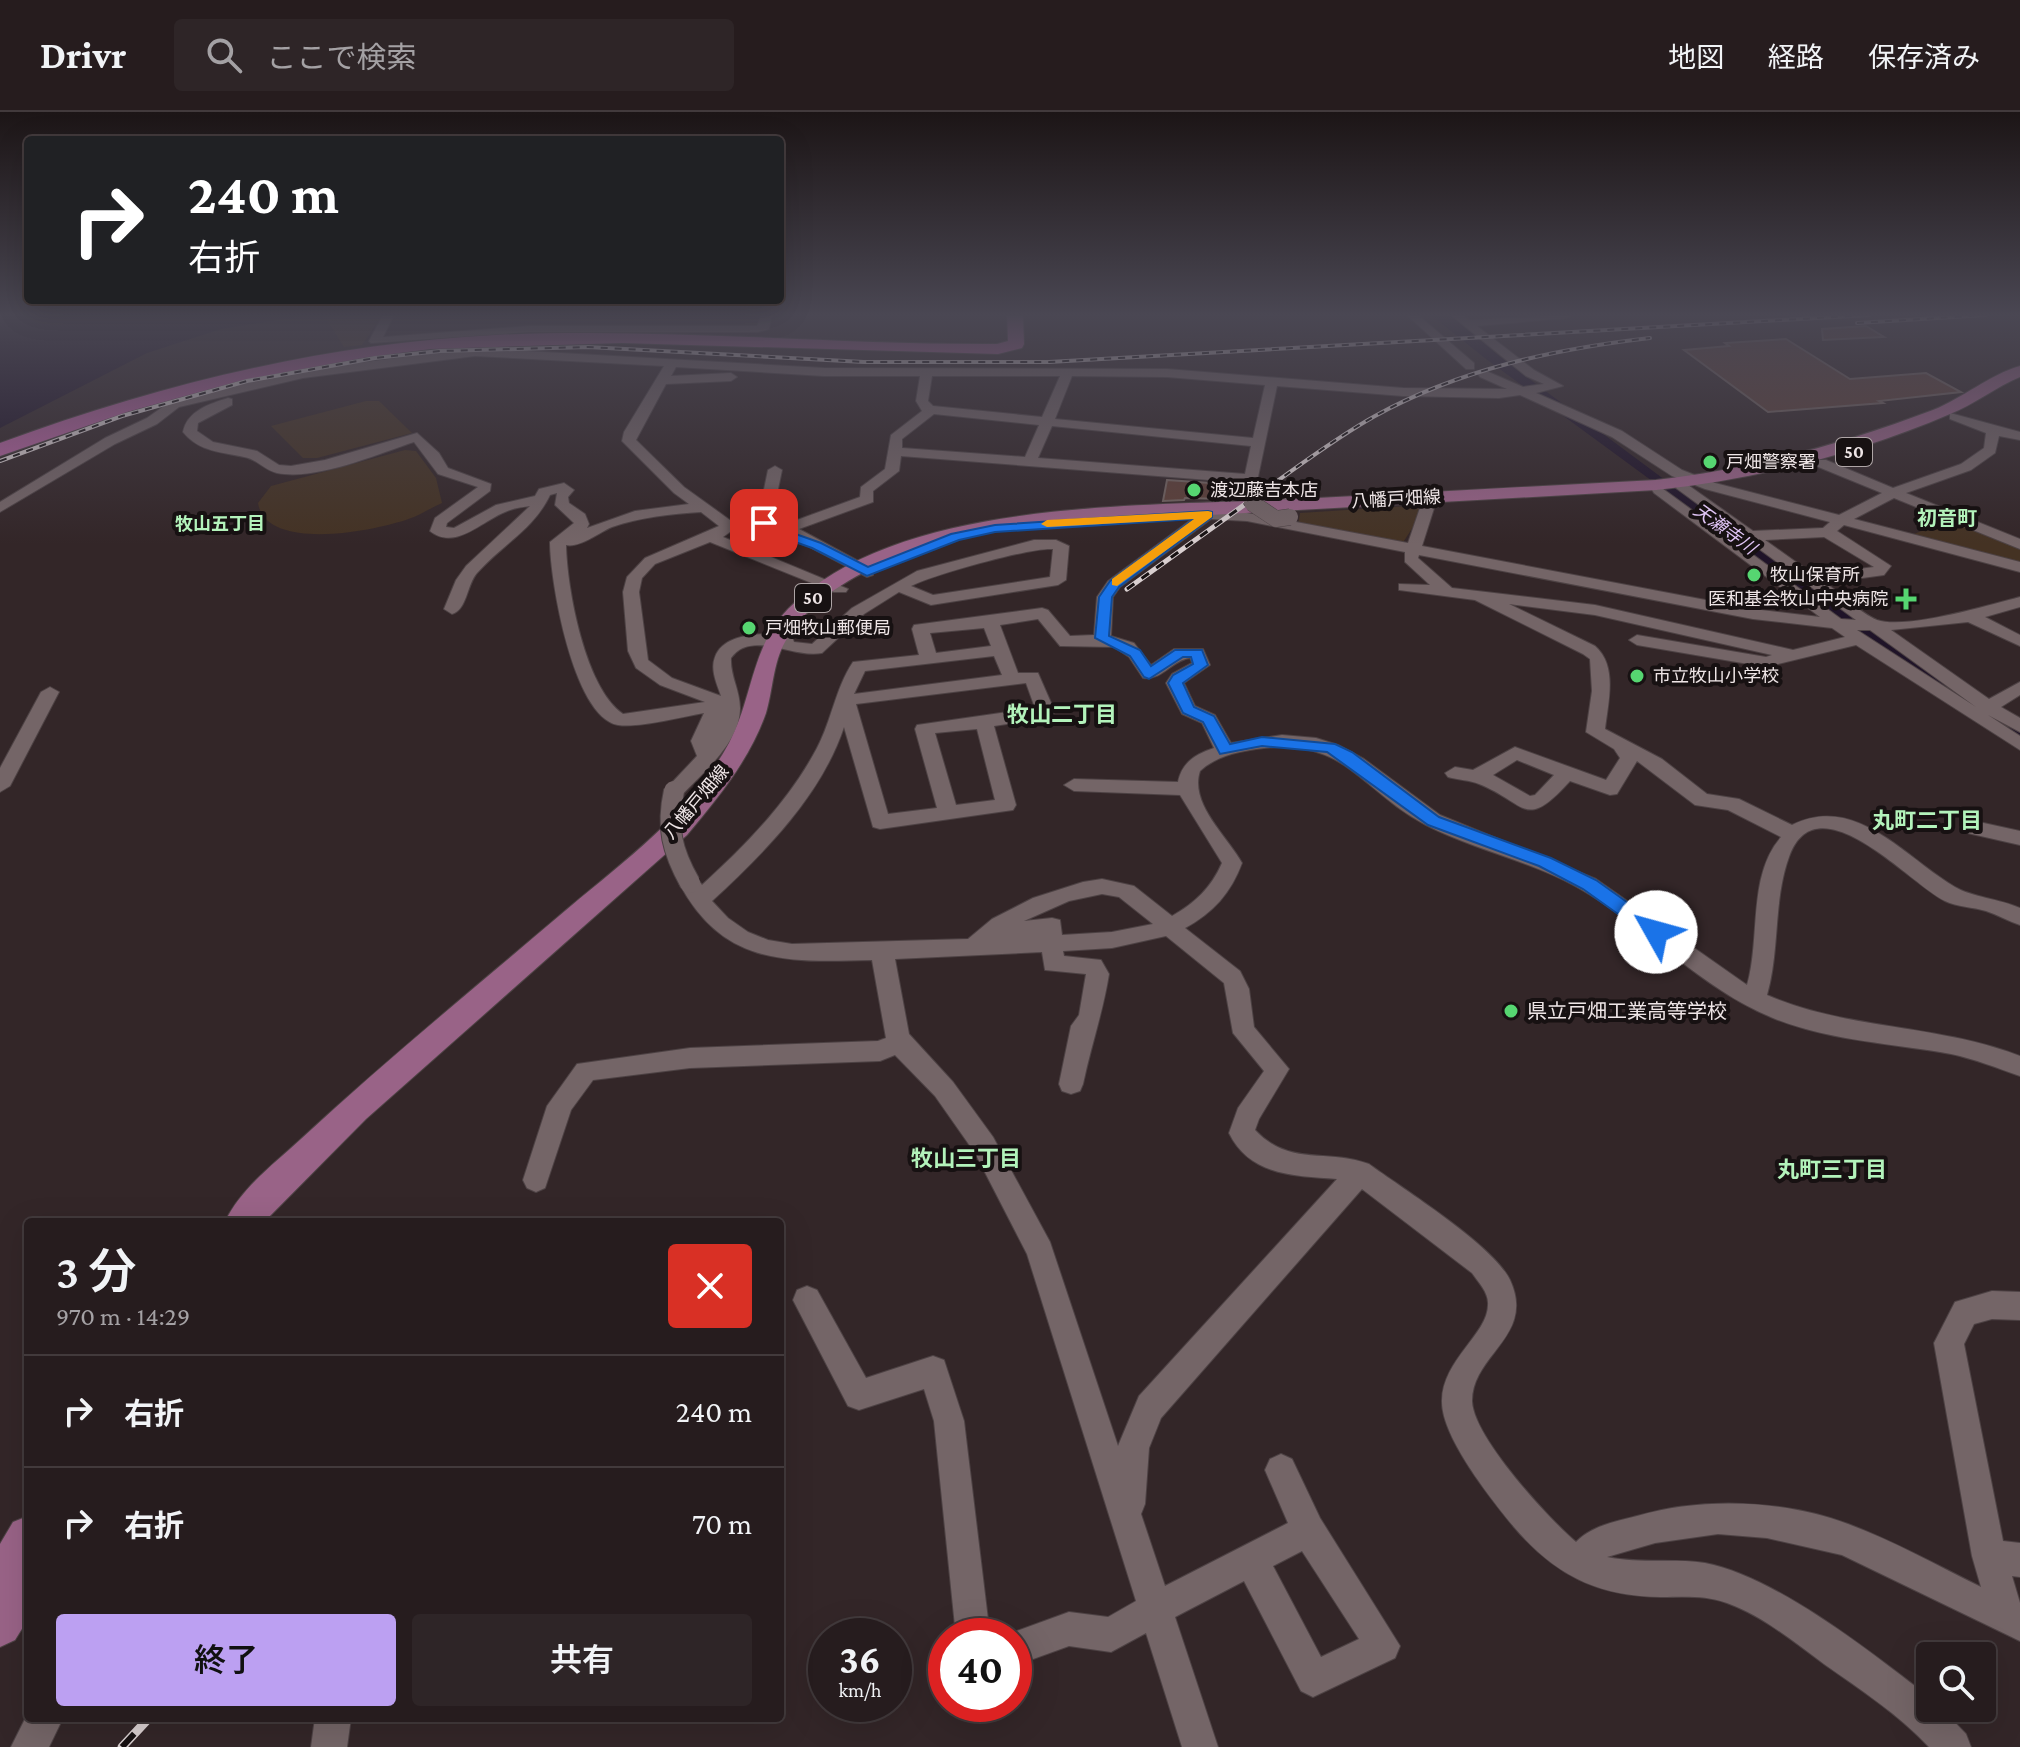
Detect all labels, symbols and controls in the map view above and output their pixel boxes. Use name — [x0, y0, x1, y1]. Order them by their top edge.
search box — [174, 19, 734, 91]
icon: search — [202, 33, 246, 77]
text: Drivr — [40, 34, 126, 76]
text: ここで検索 — [266, 41, 416, 74]
text: 地図 — [1668, 42, 1724, 73]
text: 経路 — [1768, 42, 1824, 73]
text: 保存済み — [1868, 42, 1980, 73]
text: 240 m — [188, 163, 339, 225]
icon: right — [56, 168, 160, 272]
text: 右折 — [188, 238, 260, 278]
road number: 50 — [1836, 438, 1872, 466]
place label: 戸畑警察署 — [1726, 452, 1816, 472]
marker: 戸畑警察署 — [1701, 453, 1719, 471]
place label: 渡辺藤吉本店 — [1210, 480, 1318, 500]
marker: 渡辺藤吉本店 — [1185, 481, 1203, 499]
street label: 八幡戸畑線 — [1351, 487, 1441, 511]
pin — [730, 489, 798, 557]
water label: 天瀬寺川 — [1690, 500, 1762, 559]
icon: arrive — [742, 501, 786, 545]
district label: 初音町 — [1917, 507, 1977, 529]
district label: 牧山五丁目 — [175, 514, 265, 534]
place label: 牧山保育所 — [1770, 565, 1860, 585]
marker: 牧山保育所 — [1745, 566, 1763, 584]
road number: 50 — [795, 584, 831, 612]
marker: 医和基会牧山中央病院 — [1895, 588, 1917, 610]
place label: 医和基会牧山中央病院 — [1708, 589, 1888, 609]
place label: 戸畑牧山郵便局 — [765, 618, 891, 638]
marker: 戸畑牧山郵便局 — [740, 619, 758, 637]
place label: 市立牧山小学校 — [1653, 666, 1779, 686]
marker: 市立牧山小学校 — [1628, 667, 1646, 685]
district label: 牧山二丁目 — [1007, 702, 1117, 727]
street label: 八幡戸畑線 — [659, 761, 733, 843]
district label: 丸町二丁目 — [1872, 808, 1982, 833]
position arrow — [1614, 890, 1698, 974]
place label: 県立戸畑工業高等学校 — [1527, 1000, 1727, 1022]
marker: 県立戸畑工業高等学校 — [1502, 1002, 1520, 1020]
district label: 牧山三丁目 — [911, 1146, 1021, 1171]
district label: 丸町三丁目 — [1777, 1157, 1887, 1182]
button: close — [668, 1244, 752, 1328]
text: 3 分 — [56, 1245, 136, 1298]
text: 970 m · 14:29 — [56, 1302, 190, 1331]
icon: right — [56, 1389, 100, 1433]
text: 240 m — [676, 1395, 752, 1428]
text: 右折 — [124, 1397, 184, 1430]
icon: right — [56, 1501, 100, 1545]
text: 70 m — [692, 1507, 752, 1540]
text: 右折 — [124, 1509, 184, 1542]
button: 終了 — [56, 1614, 396, 1706]
button: 共有 — [412, 1614, 752, 1706]
speed limit sign: 40 — [928, 1618, 1032, 1722]
text: 36 — [839, 1637, 881, 1682]
map controls — [1916, 1642, 1996, 1722]
button: search — [1916, 1642, 1996, 1722]
text: km/h — [838, 1679, 882, 1701]

